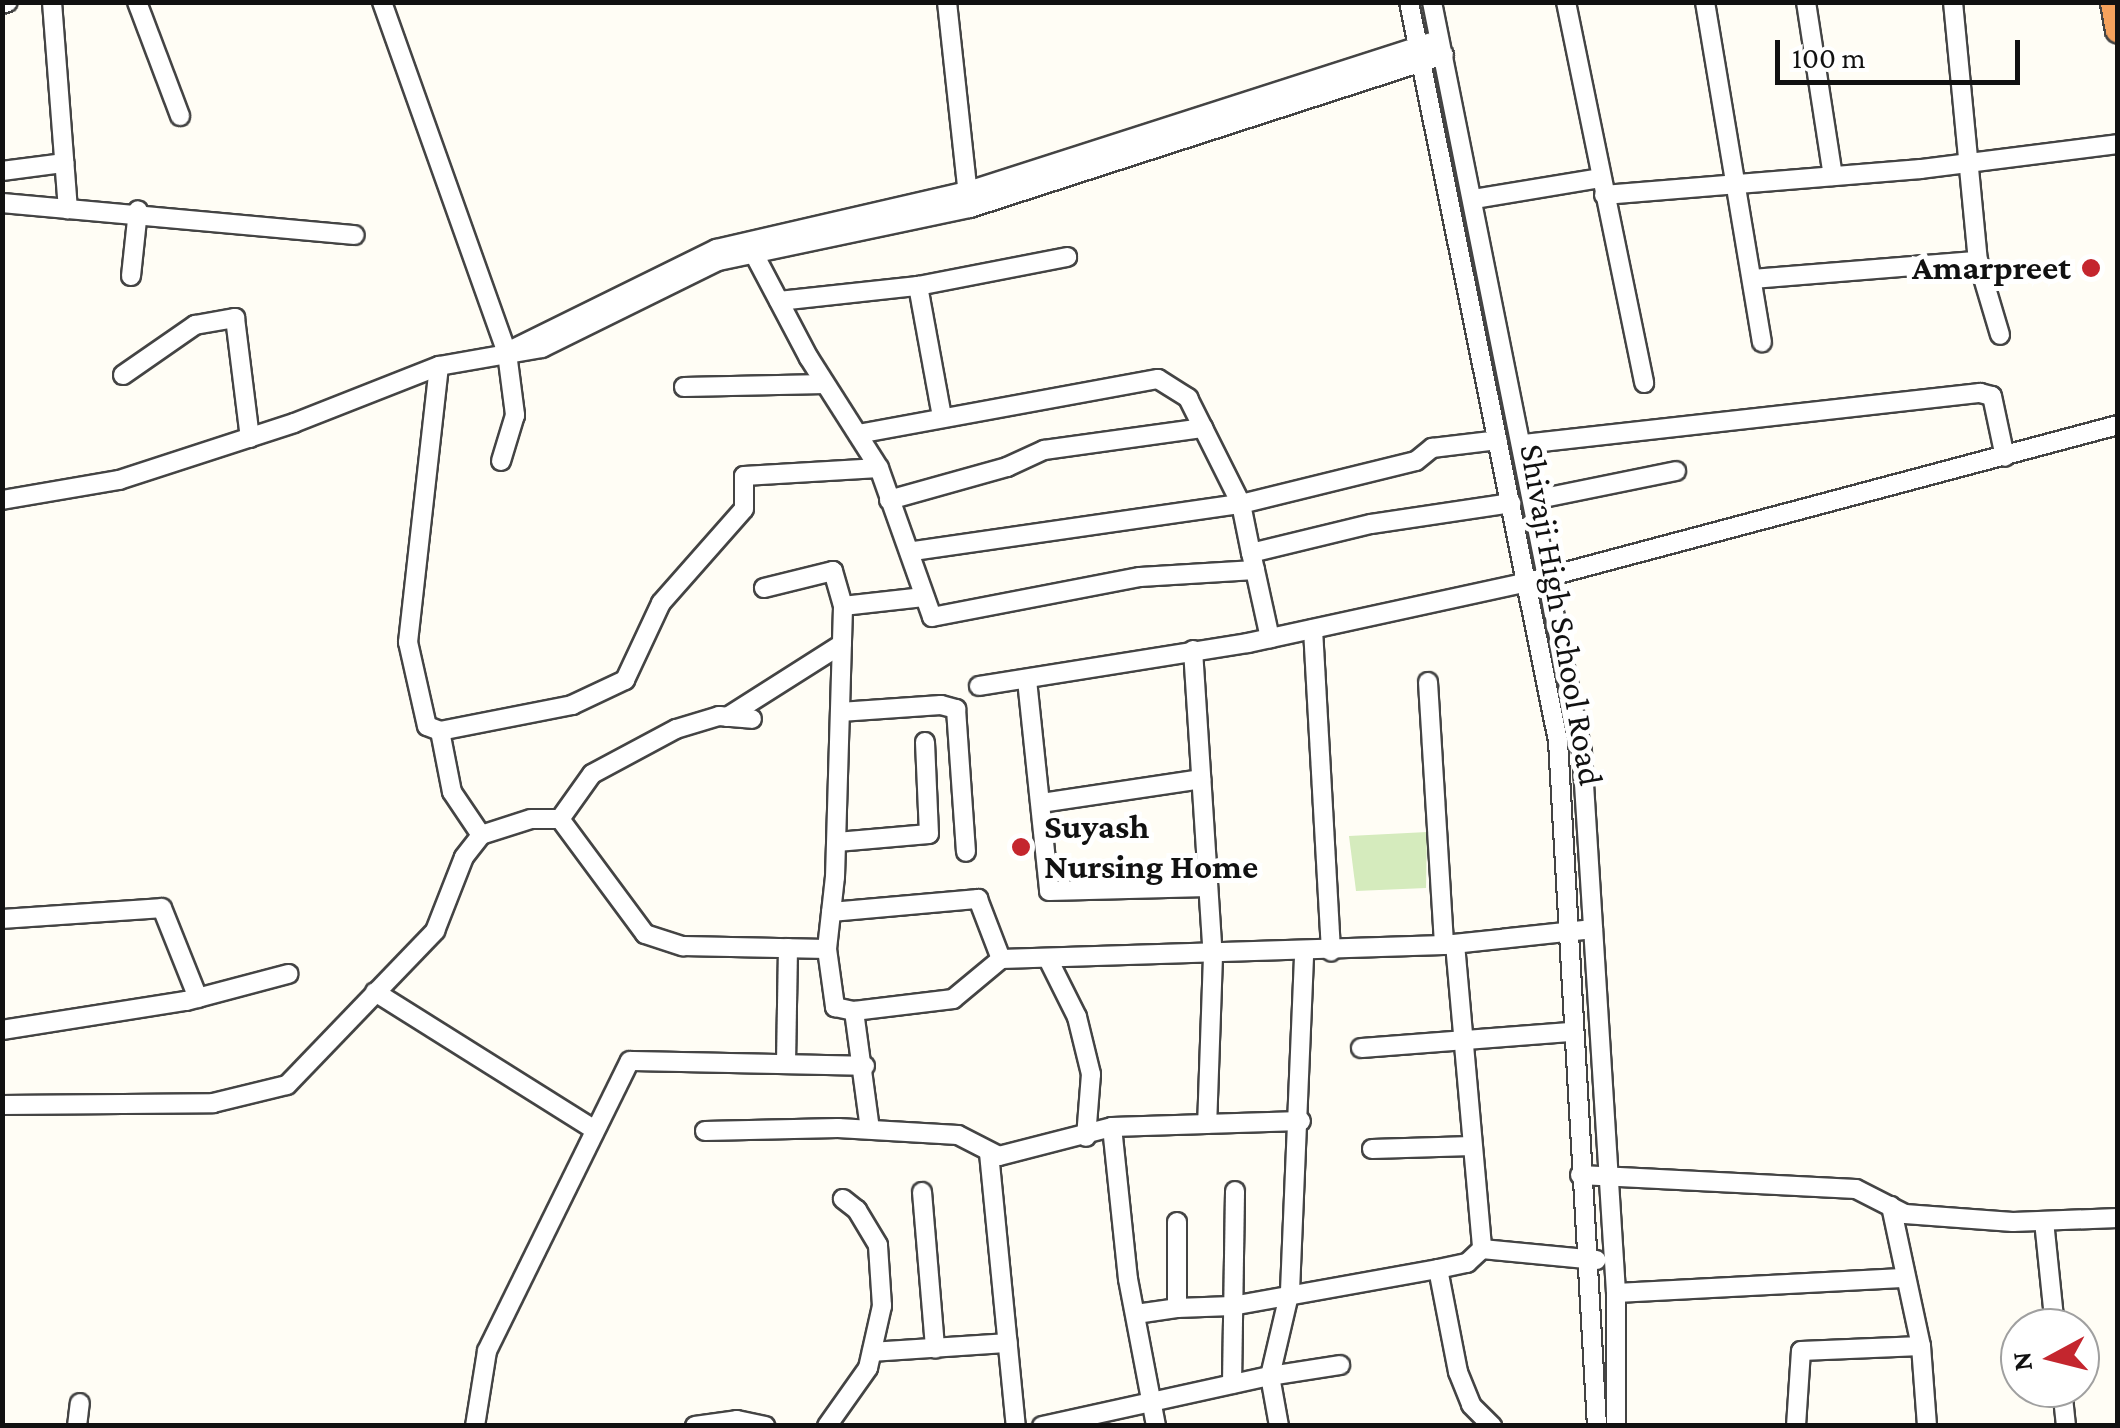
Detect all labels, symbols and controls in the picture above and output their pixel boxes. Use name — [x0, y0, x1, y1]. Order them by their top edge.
scale bar — [1780, 20, 2025, 82]
text: 100 m — [1792, 41, 1866, 74]
place label: Amarpreet — [1912, 247, 2071, 289]
marker: Amarpreet — [2080, 257, 2102, 279]
street label: Shivaji High School Road — [1510, 441, 1612, 789]
place label: Suyash Nursing Home — [1044, 806, 1258, 888]
marker: Suyash Nursing Home — [1008, 834, 1034, 860]
north arrow — [2000, 1308, 2100, 1408]
text: N — [2005, 1350, 2038, 1373]

